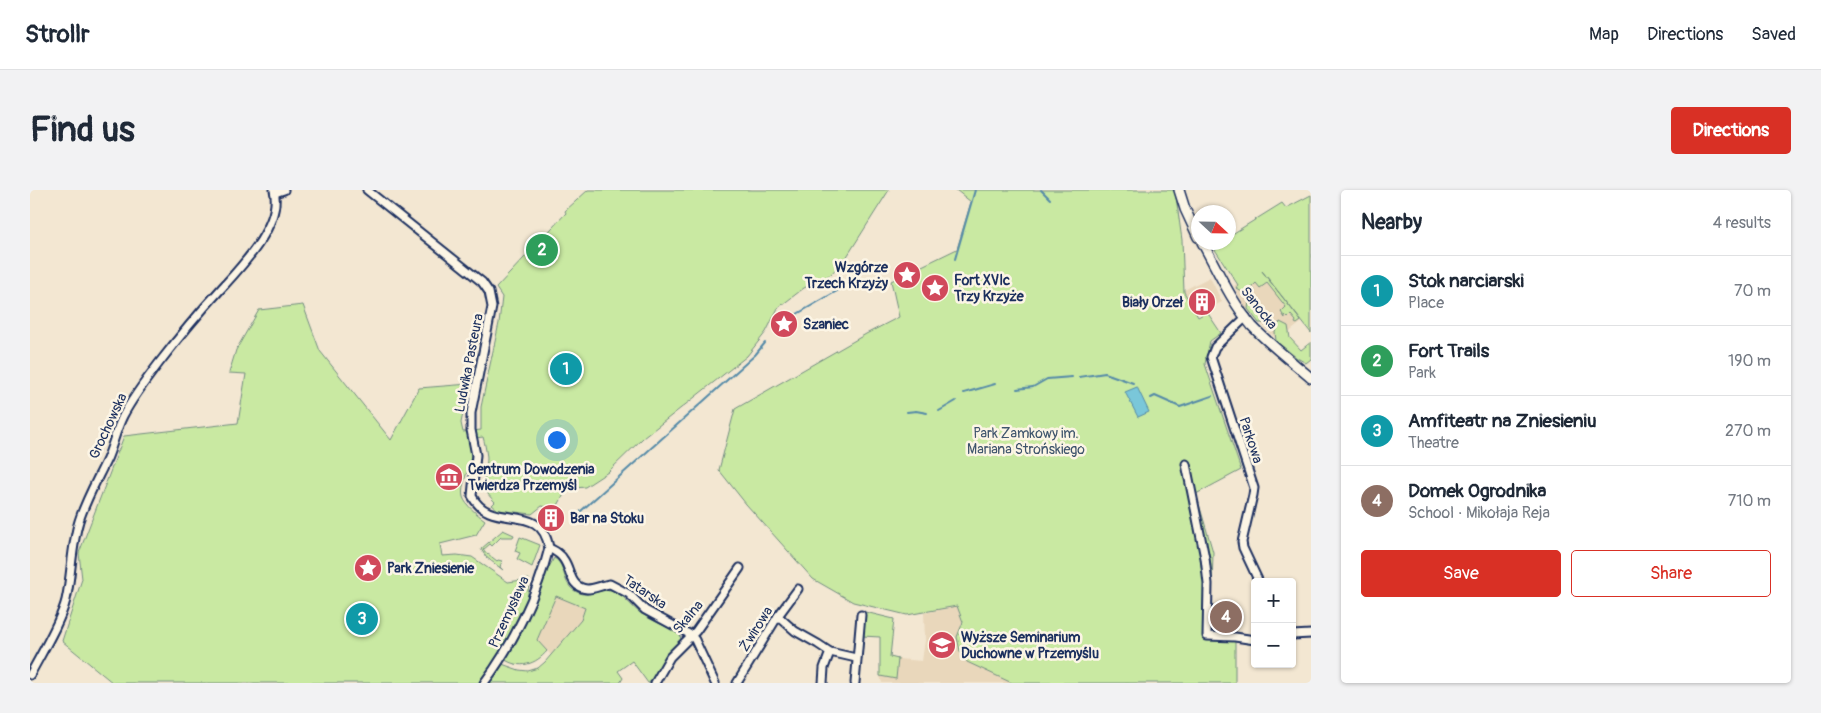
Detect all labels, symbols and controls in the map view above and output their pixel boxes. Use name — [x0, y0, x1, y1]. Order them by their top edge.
text: Strollr — [25, 20, 90, 49]
text: Map — [1589, 23, 1619, 46]
text: Directions — [1647, 23, 1723, 46]
text: Saved — [1751, 23, 1796, 46]
button: Directions — [1671, 107, 1791, 154]
text: Find us — [30, 108, 135, 152]
north arrow — [1191, 205, 1236, 250]
text: Nearby — [1361, 209, 1422, 236]
text: 4 results — [1713, 213, 1771, 233]
pin: 2 — [526, 231, 558, 269]
place label: Wzgórze Trzech Krzyży — [804, 259, 889, 292]
place icon: Wzgórze Trzech Krzyży — [892, 260, 922, 290]
text: Stok narciarski — [1408, 269, 1524, 293]
place label: Fort XVIc Trzy Krzyże — [953, 272, 1025, 305]
place icon: Fort XVIc Trzy Krzyże — [920, 273, 950, 303]
text: 1 — [1374, 281, 1380, 301]
text: 70 m — [1734, 281, 1771, 301]
street label: Sanocka — [1237, 283, 1281, 333]
building icon: Biały Orzeł — [1187, 287, 1217, 317]
text: Place — [1408, 293, 1444, 313]
place label: Biały Orzeł — [1122, 294, 1184, 311]
place icon: Szaniec — [769, 309, 799, 339]
street label: Ludwika Pasteura — [451, 312, 487, 414]
place label: Szaniec — [803, 316, 849, 333]
text: Fort Trails — [1408, 339, 1489, 363]
pin: 1 — [550, 350, 582, 388]
text: 2 — [1373, 351, 1381, 371]
text: 190 m — [1728, 351, 1771, 371]
text: Park — [1408, 363, 1436, 383]
street label: Grochowska — [85, 390, 131, 462]
text: Amfiteatr na Zniesieniu — [1408, 409, 1597, 433]
street label: Parkowa — [1236, 415, 1266, 465]
text: 3 — [1373, 421, 1381, 441]
text: 270 m — [1725, 421, 1771, 441]
park label: Park Zamkowy im. Mariana Strońskiego — [967, 425, 1085, 458]
your location — [544, 427, 570, 453]
text: Theatre — [1408, 433, 1459, 453]
place label: Centrum Dowodzenia Twierdza Przemyśl — [467, 461, 595, 494]
museum icon: Centrum Dowodzenia Twierdza Przemyśl — [434, 462, 464, 492]
text: Domek Ogrodnika — [1408, 479, 1546, 503]
text: 4 — [1372, 491, 1382, 511]
text: 710 m — [1728, 491, 1771, 511]
building icon: Bar na Stoku — [536, 503, 566, 533]
text: School · Mikołaja Reja — [1408, 503, 1550, 523]
place label: Bar na Stoku — [570, 510, 644, 527]
button: Save — [1361, 550, 1561, 597]
button: Share — [1571, 550, 1771, 597]
place icon: Park Zniesienie — [353, 553, 383, 583]
place label: Park Zniesienie — [387, 560, 475, 577]
street label: Tatarska — [620, 571, 670, 613]
street label: Przemysława — [485, 573, 533, 651]
map controls — [1251, 578, 1296, 668]
button: + — [1251, 578, 1296, 623]
street label: Skalna — [669, 597, 707, 637]
pin: 4 — [1210, 598, 1242, 636]
pin: 3 — [346, 600, 378, 638]
street label: Żwirowa — [736, 603, 776, 655]
button: − — [1251, 623, 1296, 668]
place label: Wyższe Seminarium Duchowne w Przemyślu — [961, 629, 1099, 662]
school or university icon: Wyższe Seminarium Duchowne w Przemyślu — [927, 630, 957, 660]

